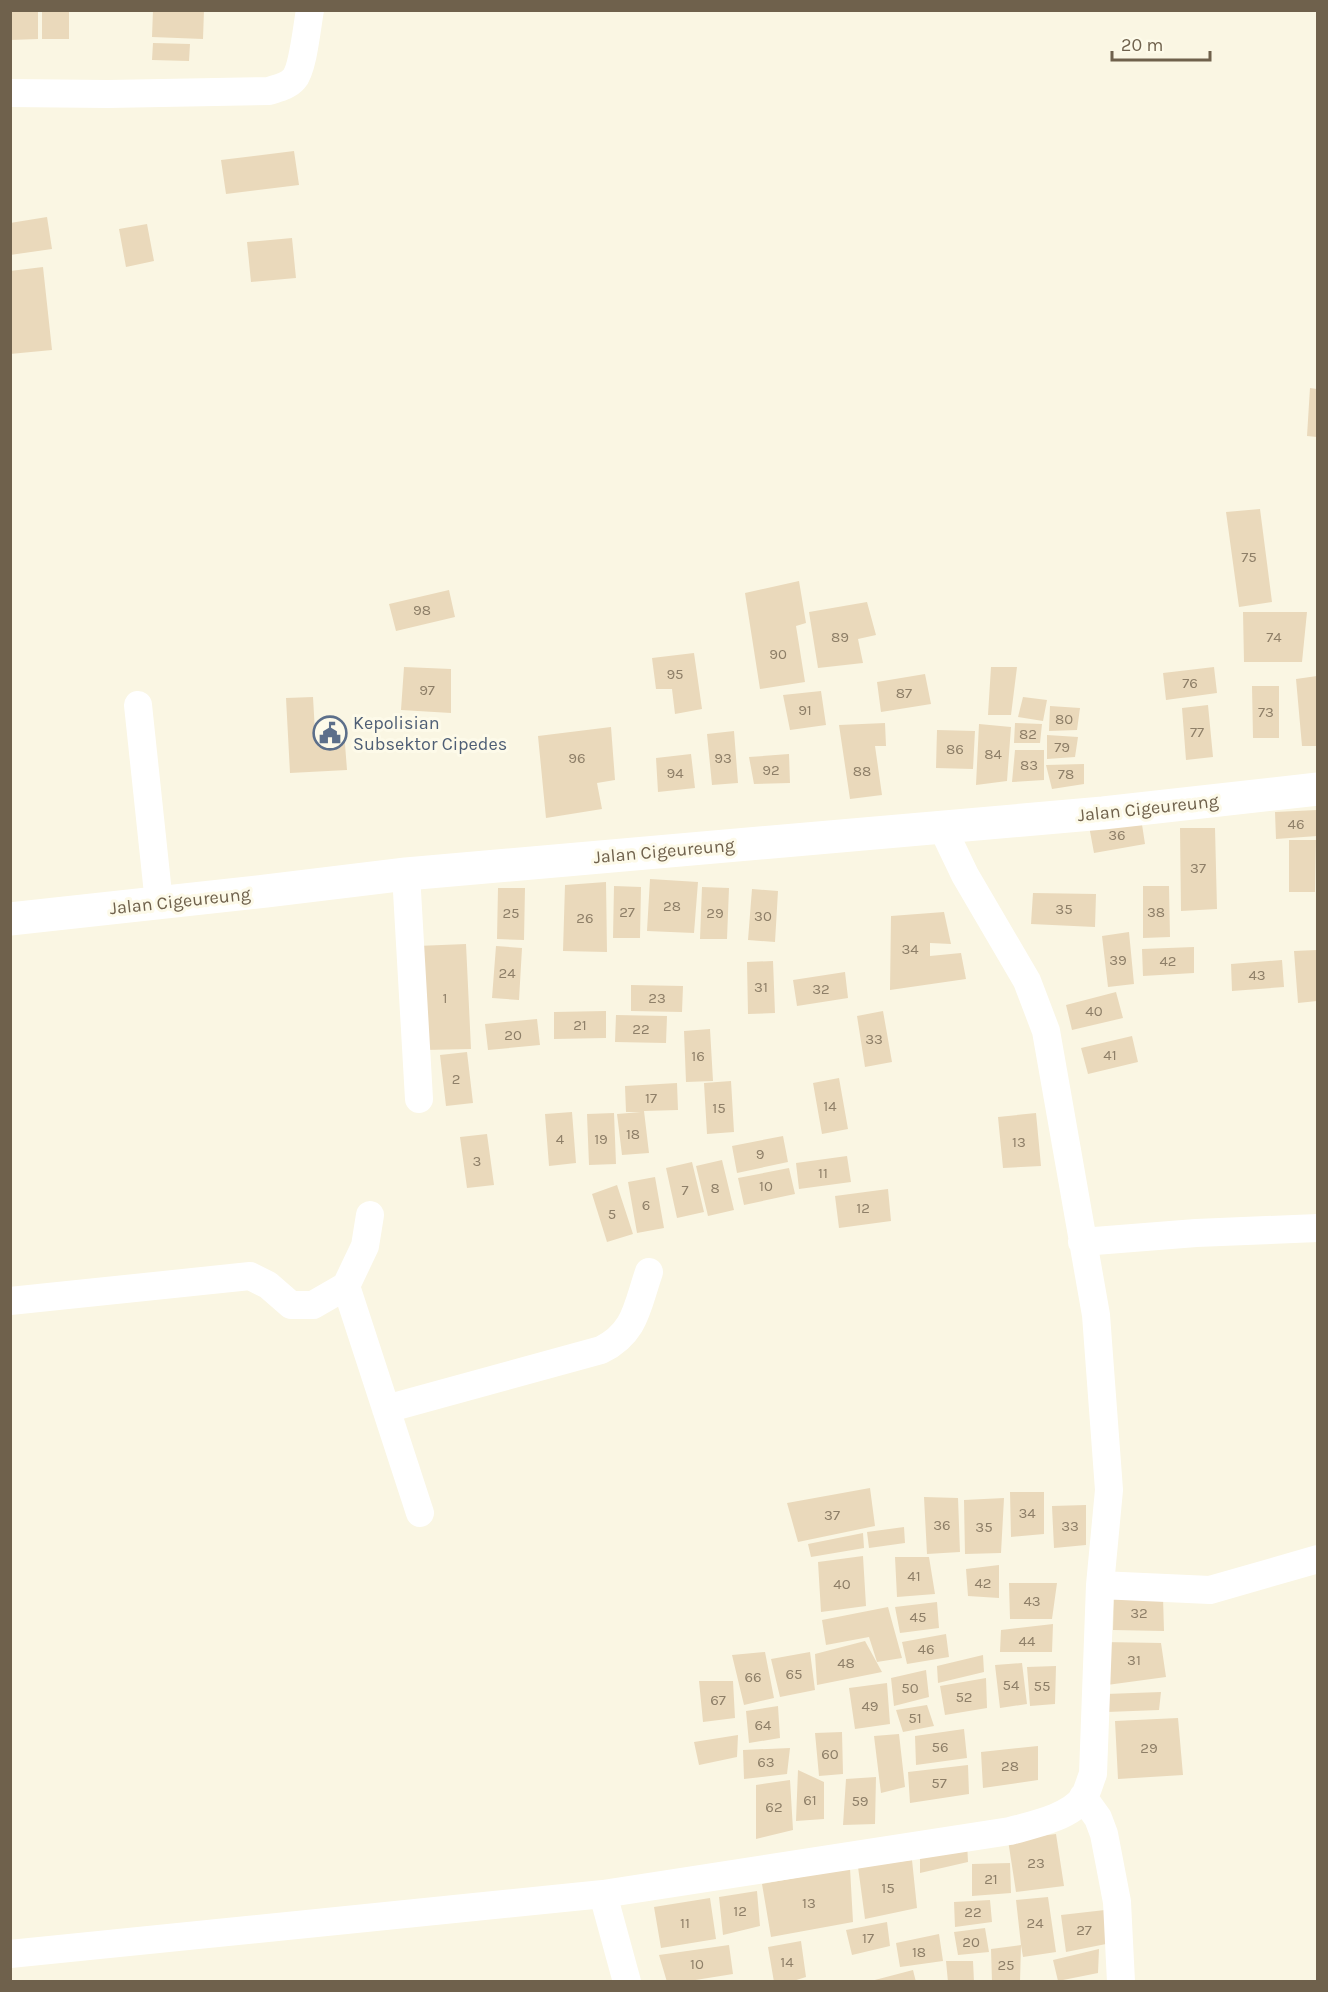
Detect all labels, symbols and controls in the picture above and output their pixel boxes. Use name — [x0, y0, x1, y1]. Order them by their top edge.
scale bar — [1112, 24, 1210, 62]
text: 20 m — [1121, 34, 1163, 56]
house number: 75 — [1241, 548, 1257, 566]
house number: 98 — [413, 601, 431, 619]
house number: 89 — [831, 628, 849, 646]
house number: 74 — [1266, 628, 1282, 646]
house number: 90 — [769, 645, 787, 663]
house number: 95 — [666, 665, 684, 683]
house number: 76 — [1182, 674, 1198, 692]
house number: 97 — [419, 681, 435, 699]
house number: 87 — [896, 684, 912, 702]
house number: 91 — [798, 701, 812, 719]
house number: 73 — [1258, 703, 1274, 721]
house number: 80 — [1055, 710, 1073, 728]
place label: Kepolisian Subsektor Cipedes — [353, 712, 507, 755]
public building icon: Kepolisian Subsektor Cipedes — [312, 715, 348, 751]
house number: 77 — [1190, 723, 1204, 741]
house number: 82 — [1019, 725, 1037, 743]
house number: 79 — [1054, 738, 1070, 756]
house number: 86 — [946, 740, 964, 758]
house number: 84 — [984, 745, 1002, 763]
house number: 96 — [568, 749, 586, 767]
house number: 93 — [714, 749, 732, 767]
house number: 83 — [1020, 756, 1038, 774]
house number: 92 — [762, 761, 780, 779]
house number: 88 — [853, 762, 871, 780]
house number: 94 — [666, 764, 684, 782]
house number: 78 — [1058, 765, 1074, 783]
street label: Jalan Cigeureung — [1076, 790, 1220, 826]
house number: 46 — [1288, 815, 1304, 833]
house number: 36 — [1108, 826, 1126, 844]
street label: Jalan Cigeureung — [592, 834, 736, 868]
house number: 37 — [1190, 859, 1206, 877]
street label: Jalan Cigeureung — [108, 883, 252, 919]
house number: 28 — [663, 897, 681, 915]
house number: 35 — [1055, 900, 1073, 918]
house number: 27 — [619, 903, 635, 921]
house number: 38 — [1147, 903, 1165, 921]
house number: 25 — [502, 904, 520, 922]
house number: 29 — [706, 904, 724, 922]
house number: 30 — [754, 907, 772, 925]
house number: 26 — [576, 909, 594, 927]
house number: 34 — [901, 940, 919, 958]
house number: 39 — [1109, 951, 1127, 969]
house number: 42 — [1159, 952, 1177, 970]
house number: 24 — [498, 964, 516, 982]
house number: 43 — [1248, 966, 1266, 984]
house number: 31 — [754, 978, 768, 996]
house number: 32 — [812, 980, 830, 998]
house number: 1 — [443, 989, 447, 1007]
house number: 23 — [648, 989, 666, 1007]
house number: 40 — [1085, 1002, 1103, 1020]
house number: 21 — [573, 1016, 587, 1034]
house number: 22 — [632, 1020, 650, 1038]
house number: 20 — [504, 1026, 522, 1044]
house number: 33 — [865, 1030, 883, 1048]
house number: 41 — [1103, 1046, 1117, 1064]
house number: 16 — [691, 1047, 705, 1065]
house number: 2 — [452, 1070, 460, 1088]
house number: 17 — [645, 1089, 657, 1107]
house number: 14 — [823, 1097, 837, 1115]
house number: 15 — [712, 1099, 726, 1117]
house number: 18 — [626, 1125, 640, 1143]
house number: 4 — [556, 1130, 565, 1148]
house number: 19 — [594, 1130, 608, 1148]
house number: 13 — [1012, 1133, 1026, 1151]
house number: 9 — [756, 1145, 764, 1163]
house number: 3 — [473, 1152, 481, 1170]
house number: 11 — [818, 1164, 828, 1182]
house number: 10 — [759, 1177, 773, 1195]
house number: 8 — [710, 1179, 720, 1197]
house number: 7 — [681, 1181, 689, 1199]
house number: 6 — [642, 1196, 650, 1214]
house number: 12 — [856, 1199, 870, 1217]
house number: 5 — [608, 1205, 616, 1223]
house number: 34 — [1018, 1504, 1036, 1522]
house number: 37 — [824, 1506, 840, 1524]
house number: 36 — [933, 1516, 951, 1534]
house number: 33 — [1061, 1517, 1079, 1535]
house number: 35 — [975, 1518, 993, 1536]
house number: 41 — [907, 1567, 921, 1585]
house number: 42 — [974, 1574, 992, 1592]
house number: 40 — [833, 1575, 851, 1593]
house number: 43 — [1023, 1592, 1041, 1610]
house number: 32 — [1130, 1604, 1148, 1622]
house number: 45 — [910, 1608, 926, 1626]
house number: 44 — [1019, 1632, 1036, 1650]
house number: 46 — [918, 1640, 934, 1658]
house number: 31 — [1127, 1651, 1141, 1669]
house number: 48 — [837, 1654, 855, 1672]
house number: 65 — [785, 1665, 803, 1683]
house number: 66 — [744, 1668, 762, 1686]
house number: 54 — [1003, 1676, 1020, 1694]
house number: 55 — [1034, 1677, 1050, 1695]
house number: 50 — [901, 1679, 919, 1697]
house number: 52 — [955, 1688, 973, 1706]
house number: 67 — [710, 1691, 726, 1709]
house number: 49 — [861, 1697, 879, 1715]
house number: 51 — [908, 1709, 922, 1727]
house number: 64 — [755, 1716, 772, 1734]
house number: 56 — [931, 1738, 949, 1756]
house number: 29 — [1140, 1739, 1158, 1757]
house number: 60 — [821, 1745, 839, 1763]
house number: 63 — [757, 1753, 775, 1771]
house number: 28 — [1001, 1757, 1019, 1775]
house number: 57 — [931, 1774, 947, 1792]
house number: 61 — [803, 1791, 817, 1809]
house number: 59 — [851, 1792, 869, 1810]
house number: 62 — [765, 1798, 783, 1816]
house number: 23 — [1027, 1854, 1045, 1872]
house number: 21 — [984, 1870, 998, 1888]
house number: 15 — [881, 1879, 895, 1897]
house number: 13 — [802, 1894, 816, 1912]
house number: 12 — [733, 1902, 747, 1920]
house number: 22 — [964, 1903, 982, 1921]
house number: 11 — [680, 1914, 690, 1932]
house number: 24 — [1026, 1914, 1044, 1932]
house number: 27 — [1076, 1921, 1092, 1939]
house number: 17 — [862, 1929, 874, 1947]
house number: 20 — [962, 1933, 980, 1951]
house number: 18 — [912, 1943, 926, 1961]
house number: 14 — [780, 1953, 794, 1971]
house number: 10 — [690, 1955, 704, 1973]
house number: 25 — [997, 1956, 1015, 1974]

